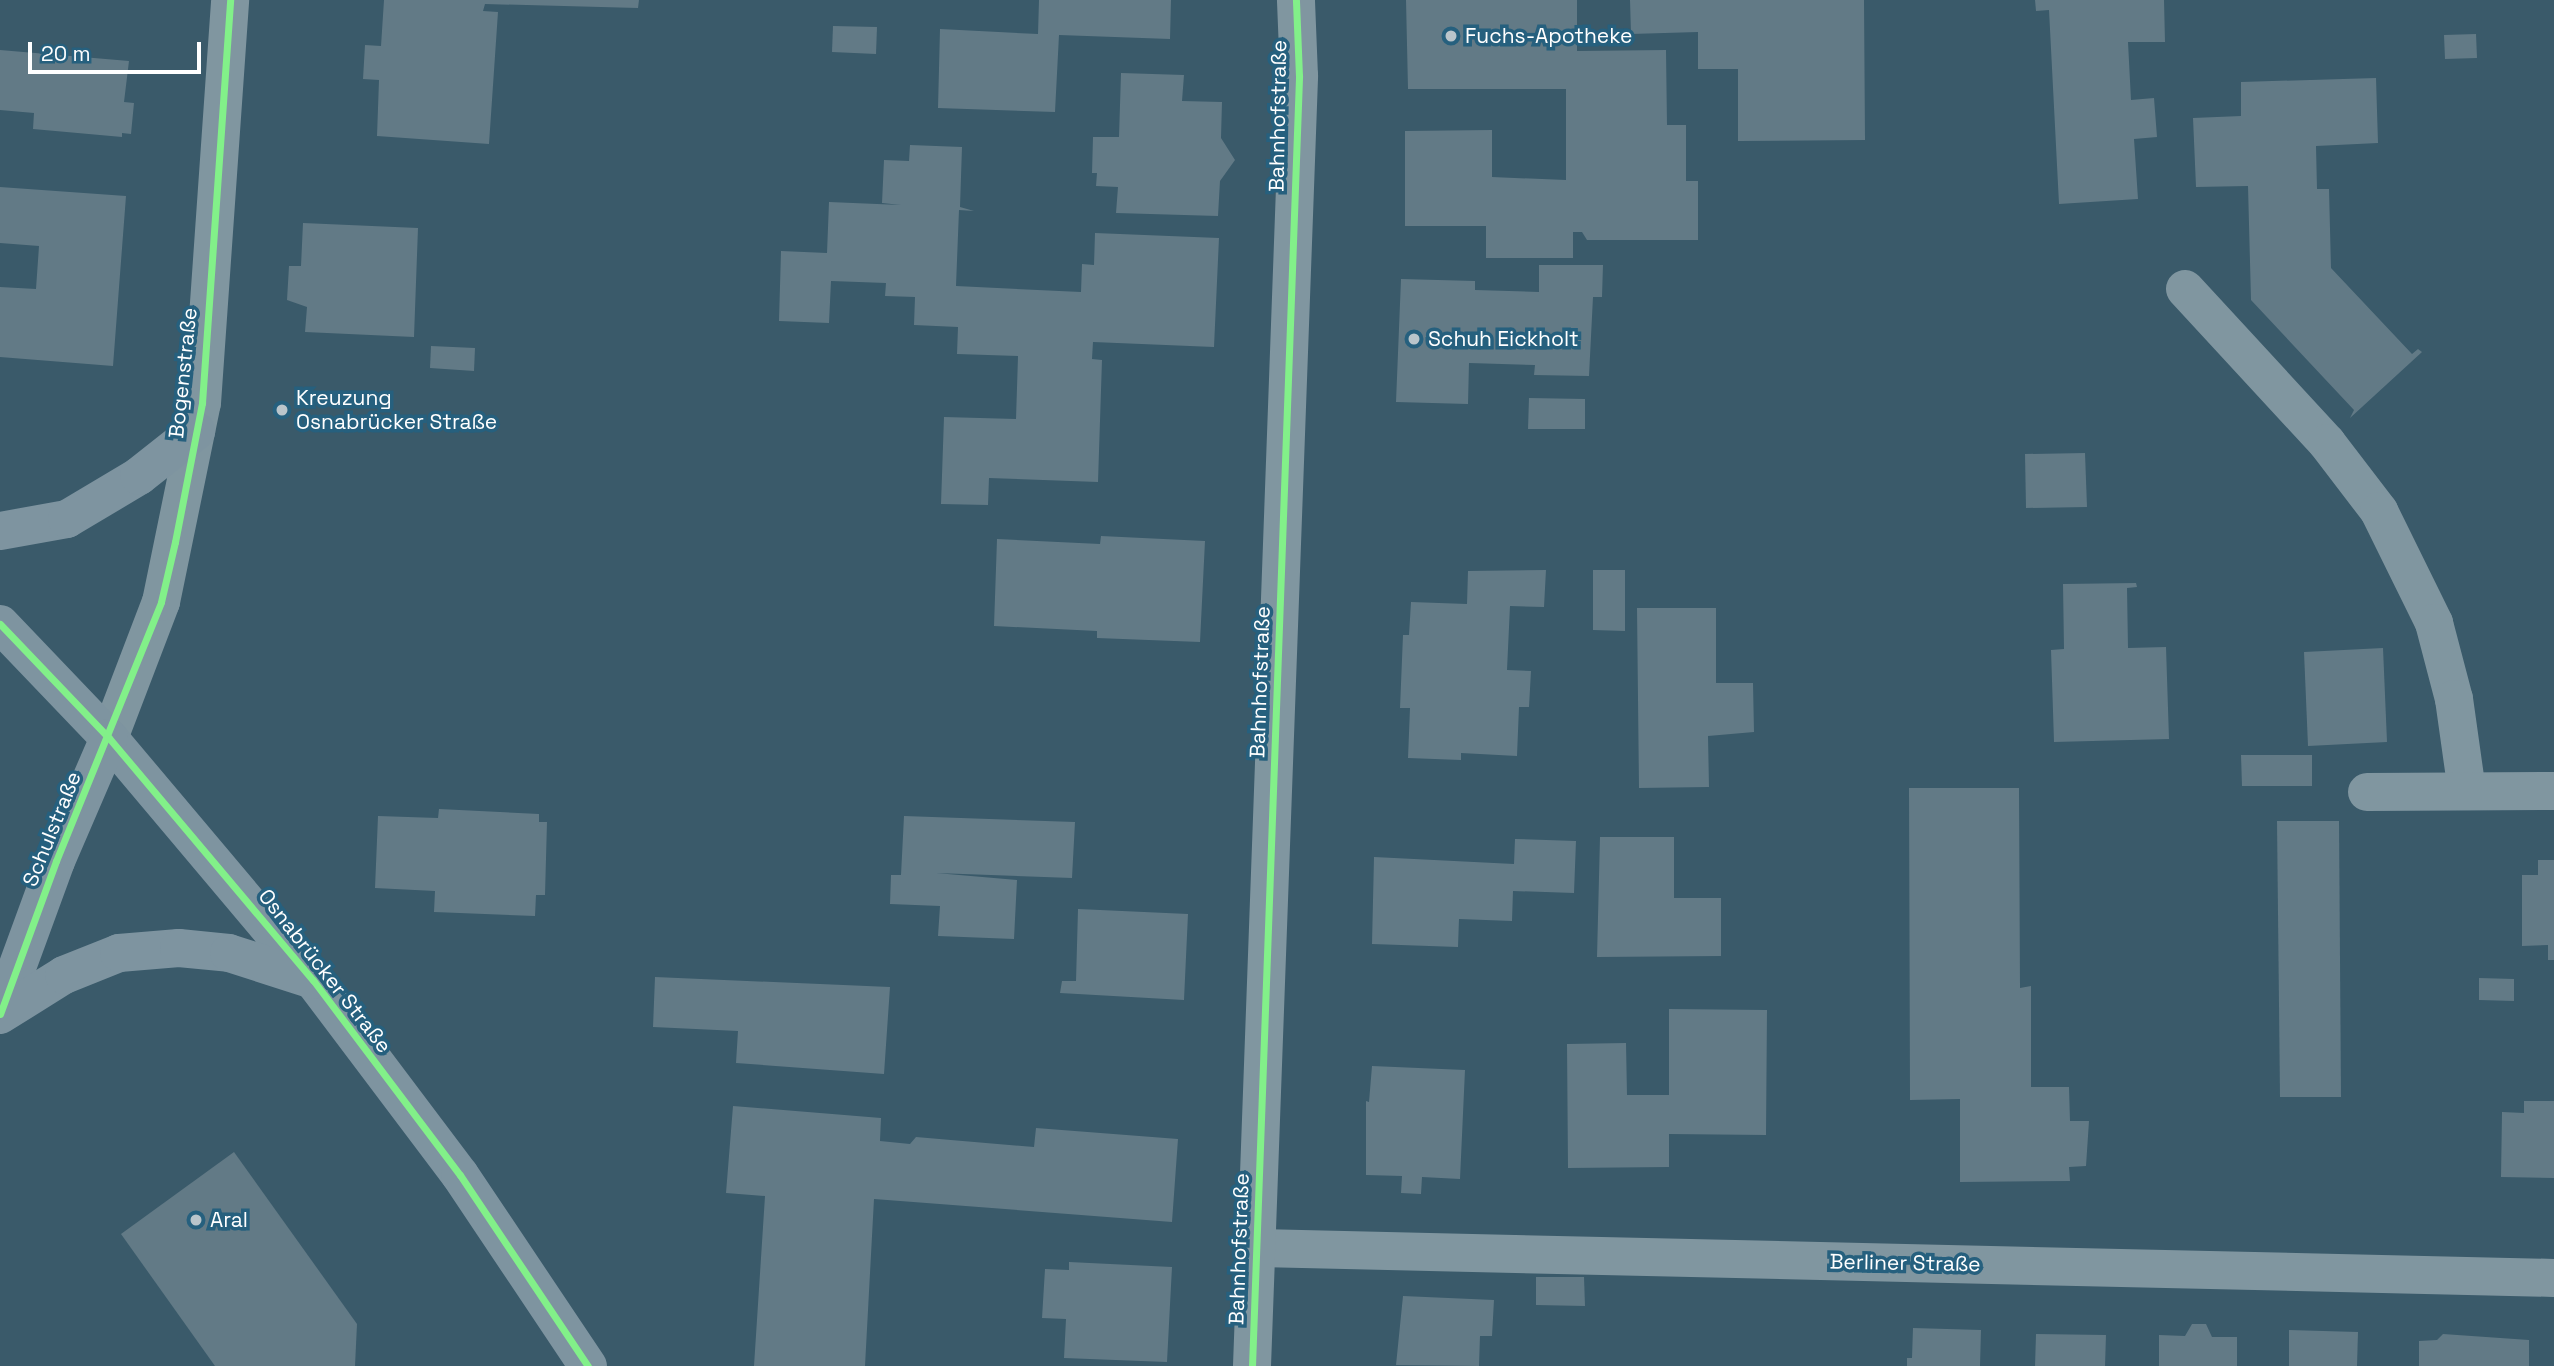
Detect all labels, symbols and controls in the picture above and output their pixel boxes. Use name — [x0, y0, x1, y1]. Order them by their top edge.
place label: Fuchs-Apotheke — [1465, 23, 1632, 49]
scale bar — [32, 28, 205, 72]
marker: Fuchs-Apotheke — [1443, 28, 1459, 44]
text: 20 m — [41, 40, 91, 67]
street label: Bahnhofstraße — [1264, 40, 1292, 192]
street label: Bogenstraße — [164, 306, 202, 440]
place label: Schuh Eickholt — [1428, 326, 1579, 352]
marker: Schuh Eickholt — [1406, 331, 1422, 347]
place label: Kreuzung Osnabrücker Straße — [296, 385, 497, 435]
marker: Kreuzung Osnabrücker Straße — [274, 402, 290, 418]
street label: Bahnhofstraße — [1245, 606, 1275, 758]
street label: Schulstraße — [17, 768, 87, 890]
street label: Osnabrücker Straße — [253, 884, 397, 1058]
street label: Bahnhofstraße — [1224, 1173, 1254, 1325]
place label: Aral — [210, 1207, 248, 1233]
marker: Aral — [188, 1212, 204, 1228]
street label: Berliner Straße — [1829, 1249, 1981, 1277]

